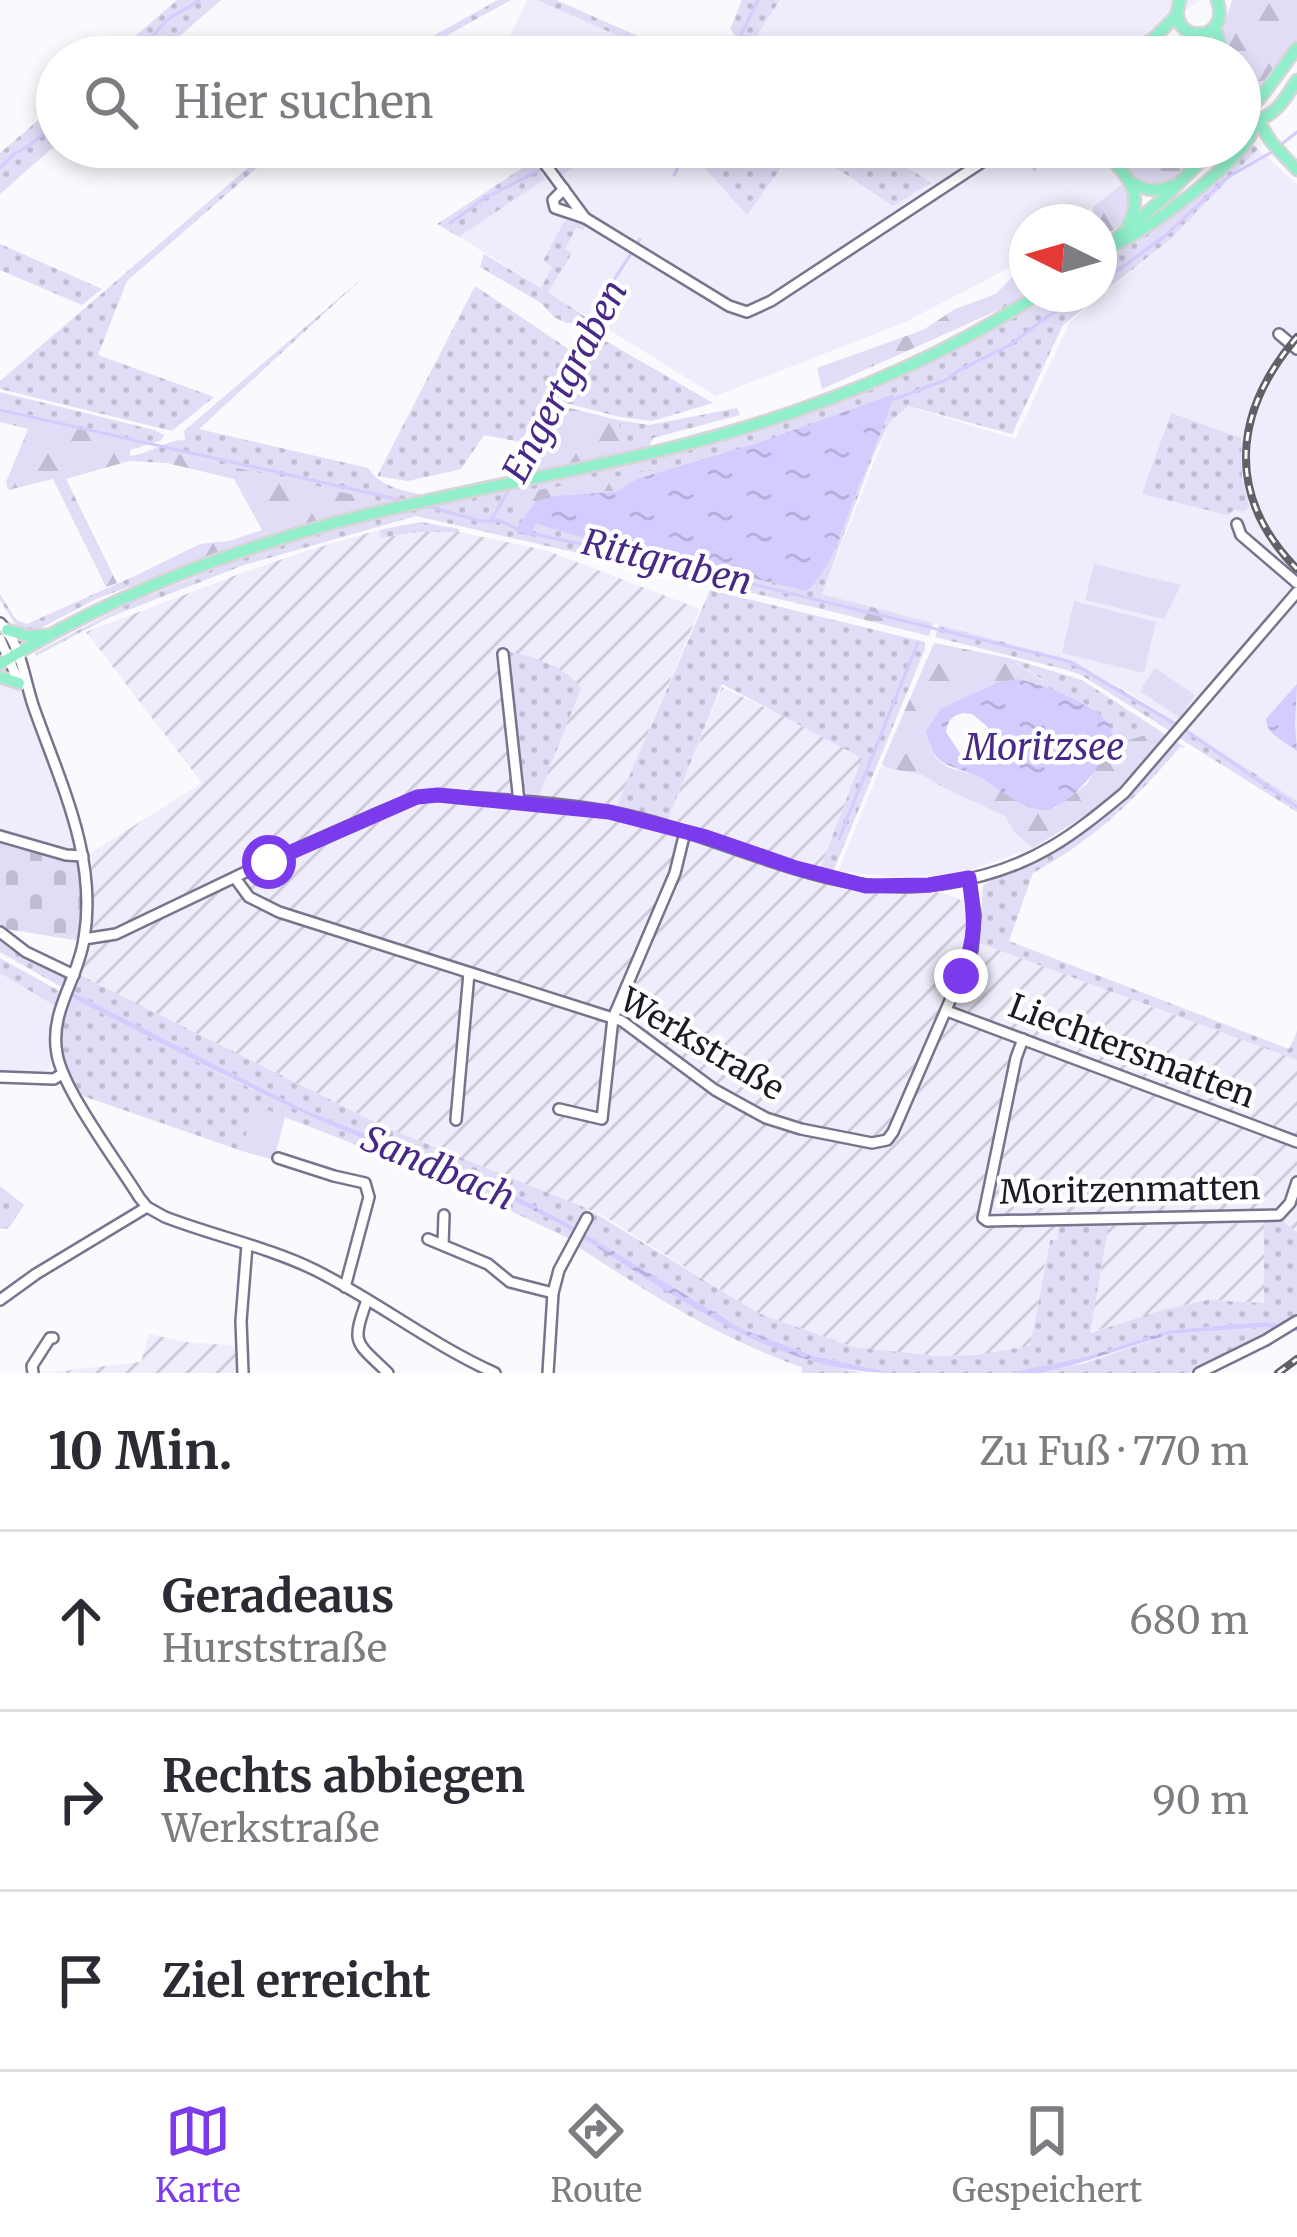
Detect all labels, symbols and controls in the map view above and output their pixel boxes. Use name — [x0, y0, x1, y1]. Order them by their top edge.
search box — [36, 36, 1261, 168]
icon: search — [78, 69, 144, 135]
text: Hier suchen — [174, 74, 433, 130]
north arrow — [1009, 204, 1117, 312]
water label: Engertgraben — [493, 272, 637, 490]
water label: Rittgraben — [578, 519, 756, 605]
water label: Moritzsee — [962, 725, 1124, 770]
route start — [242, 835, 296, 889]
route end — [934, 949, 988, 1003]
street label: Werkstraße — [612, 978, 792, 1109]
street label: Liechtersmatten — [1003, 985, 1261, 1117]
water label: Sandbach — [355, 1116, 521, 1220]
street label: Moritzenmatten — [999, 1167, 1261, 1213]
text: 10 Min. — [48, 1419, 233, 1483]
text: Zu Fuß · 770 m — [980, 1427, 1249, 1476]
text: Geradeaus — [162, 1568, 394, 1624]
icon: ahead — [48, 1588, 114, 1654]
text: 680 m — [1129, 1596, 1249, 1645]
text: Hurststraße — [162, 1624, 387, 1673]
text: Rechts abbiegen — [162, 1748, 525, 1804]
icon: right — [48, 1768, 114, 1834]
text: 90 m — [1152, 1776, 1249, 1825]
text: Werkstraße — [162, 1804, 380, 1853]
icon: arrive — [48, 1948, 114, 2014]
text: Ziel erreicht — [162, 1953, 431, 2009]
tab: Karte — [155, 2098, 241, 2211]
tab: Route — [550, 2098, 642, 2211]
tab: Gespeichert — [952, 2098, 1142, 2211]

